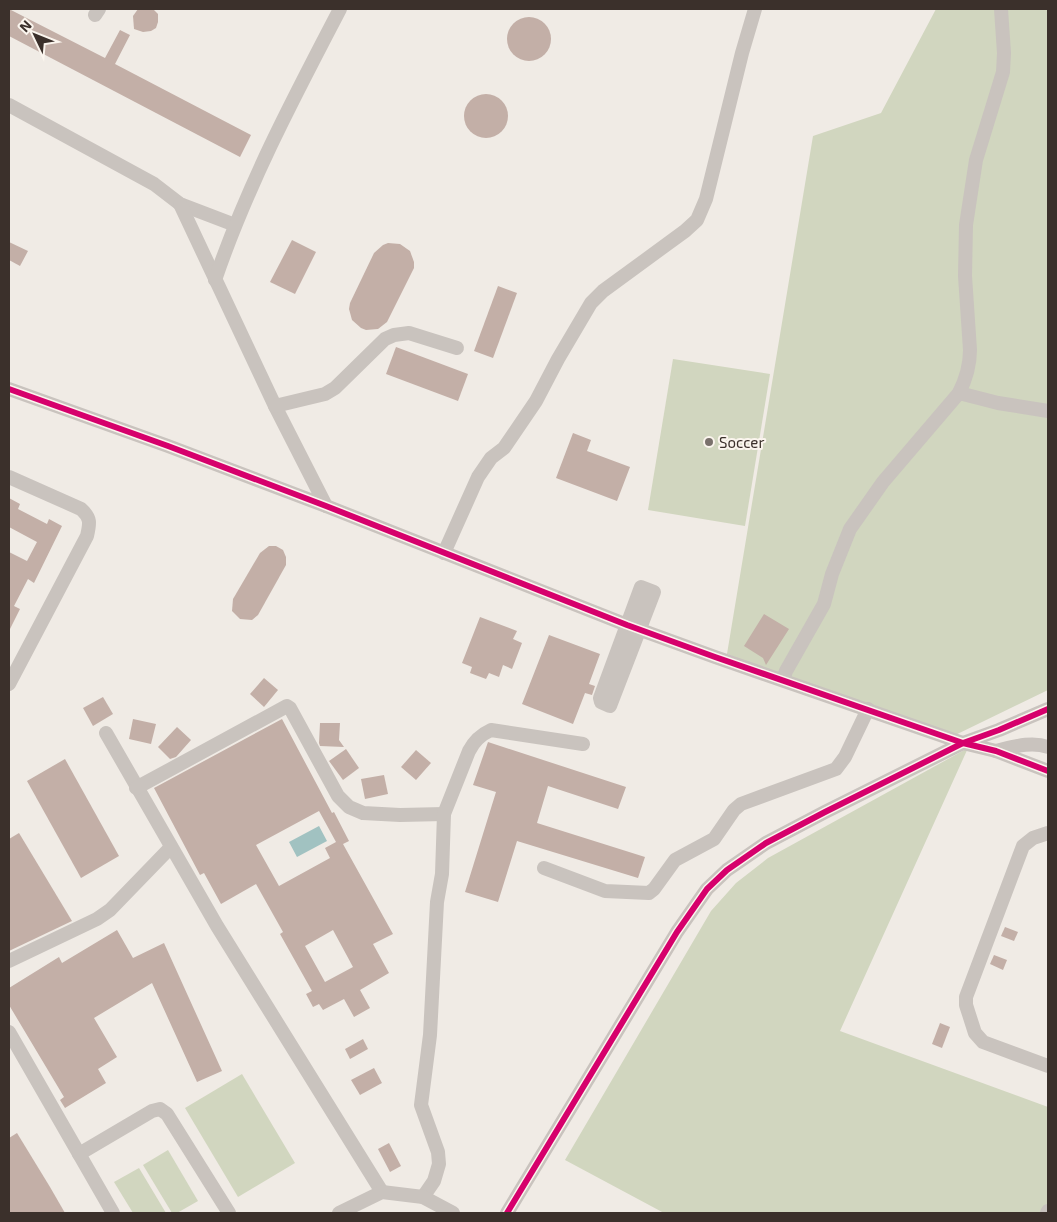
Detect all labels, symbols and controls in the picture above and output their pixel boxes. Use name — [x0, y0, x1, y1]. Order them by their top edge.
north arrow — [10, 10, 60, 60]
text: N — [15, 16, 35, 35]
place label: Soccer — [719, 433, 764, 451]
marker: Soccer — [703, 436, 715, 448]

